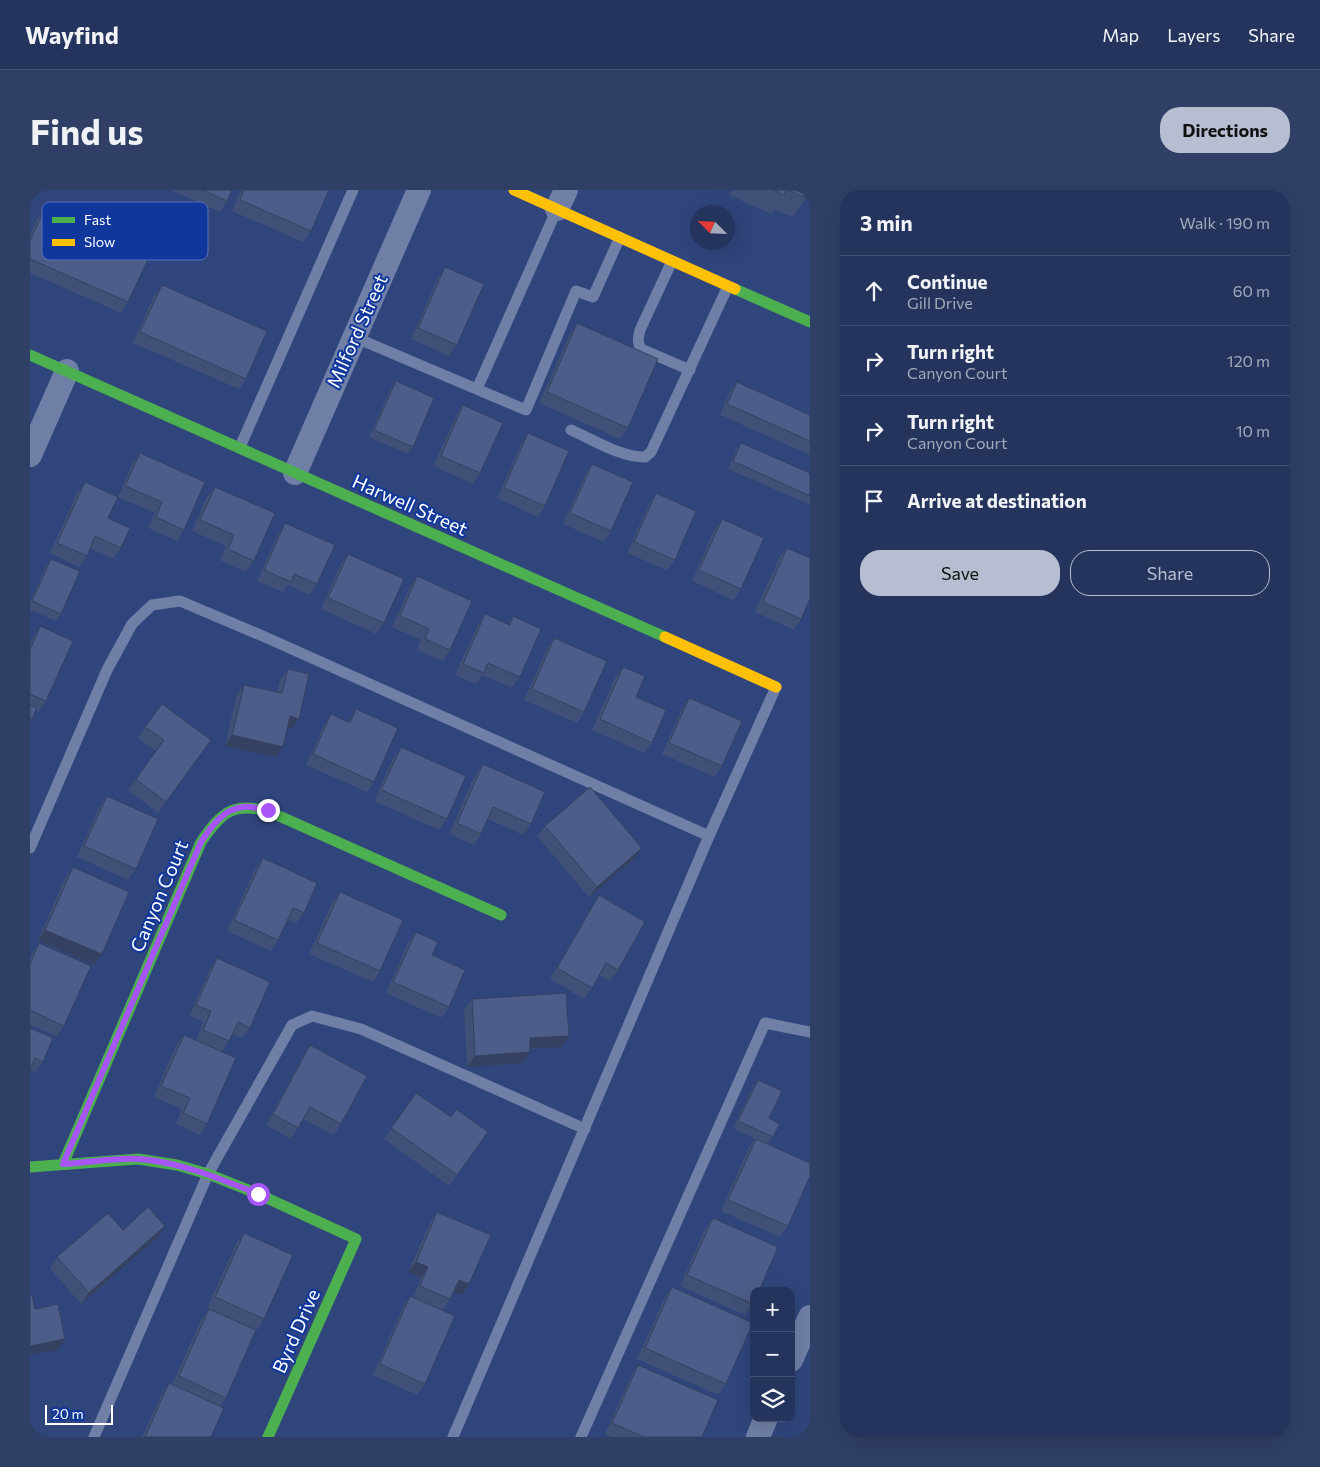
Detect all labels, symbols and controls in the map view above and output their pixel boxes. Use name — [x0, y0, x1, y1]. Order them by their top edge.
text: Wayfind — [25, 20, 119, 49]
text: Map — [1102, 24, 1139, 46]
text: Layers — [1167, 24, 1220, 46]
text: Share — [1248, 24, 1295, 46]
button: Directions — [1160, 107, 1290, 153]
text: Find us — [30, 109, 144, 152]
legend — [42, 202, 208, 260]
north arrow — [690, 205, 735, 250]
text: 3 min — [860, 210, 913, 235]
text: Fast — [84, 211, 111, 228]
text: Walk · 190 m — [1180, 213, 1270, 232]
text: Slow — [84, 233, 115, 250]
street label: Milford Street — [321, 270, 392, 391]
text: Continue — [907, 270, 987, 293]
icon: ahead — [860, 277, 888, 305]
text: 60 m — [1233, 281, 1270, 300]
text: Gill Drive — [907, 293, 973, 312]
text: Turn right — [907, 340, 994, 363]
icon: right — [860, 347, 888, 375]
text: 120 m — [1227, 351, 1270, 370]
text: Canyon Court — [907, 363, 1008, 382]
text: Turn right — [907, 410, 994, 433]
icon: right — [860, 417, 888, 445]
text: 10 m — [1236, 421, 1270, 440]
text: Canyon Court — [907, 433, 1008, 452]
street label: Harwell Street — [349, 469, 472, 540]
icon: arrive — [860, 487, 888, 515]
text: Arrive at destination — [907, 489, 1087, 512]
button: Save — [860, 550, 1060, 596]
button: Share — [1070, 550, 1270, 596]
route end — [257, 799, 280, 822]
street label: Canyon Court — [125, 836, 193, 955]
route start — [247, 1183, 270, 1206]
street label: Byrd Drive — [267, 1285, 324, 1376]
map controls — [750, 1287, 795, 1422]
button: + — [750, 1287, 795, 1332]
button: − — [750, 1332, 795, 1377]
button: layers — [750, 1377, 795, 1422]
scale bar — [45, 1402, 112, 1425]
text: 20 m — [52, 1405, 84, 1422]

